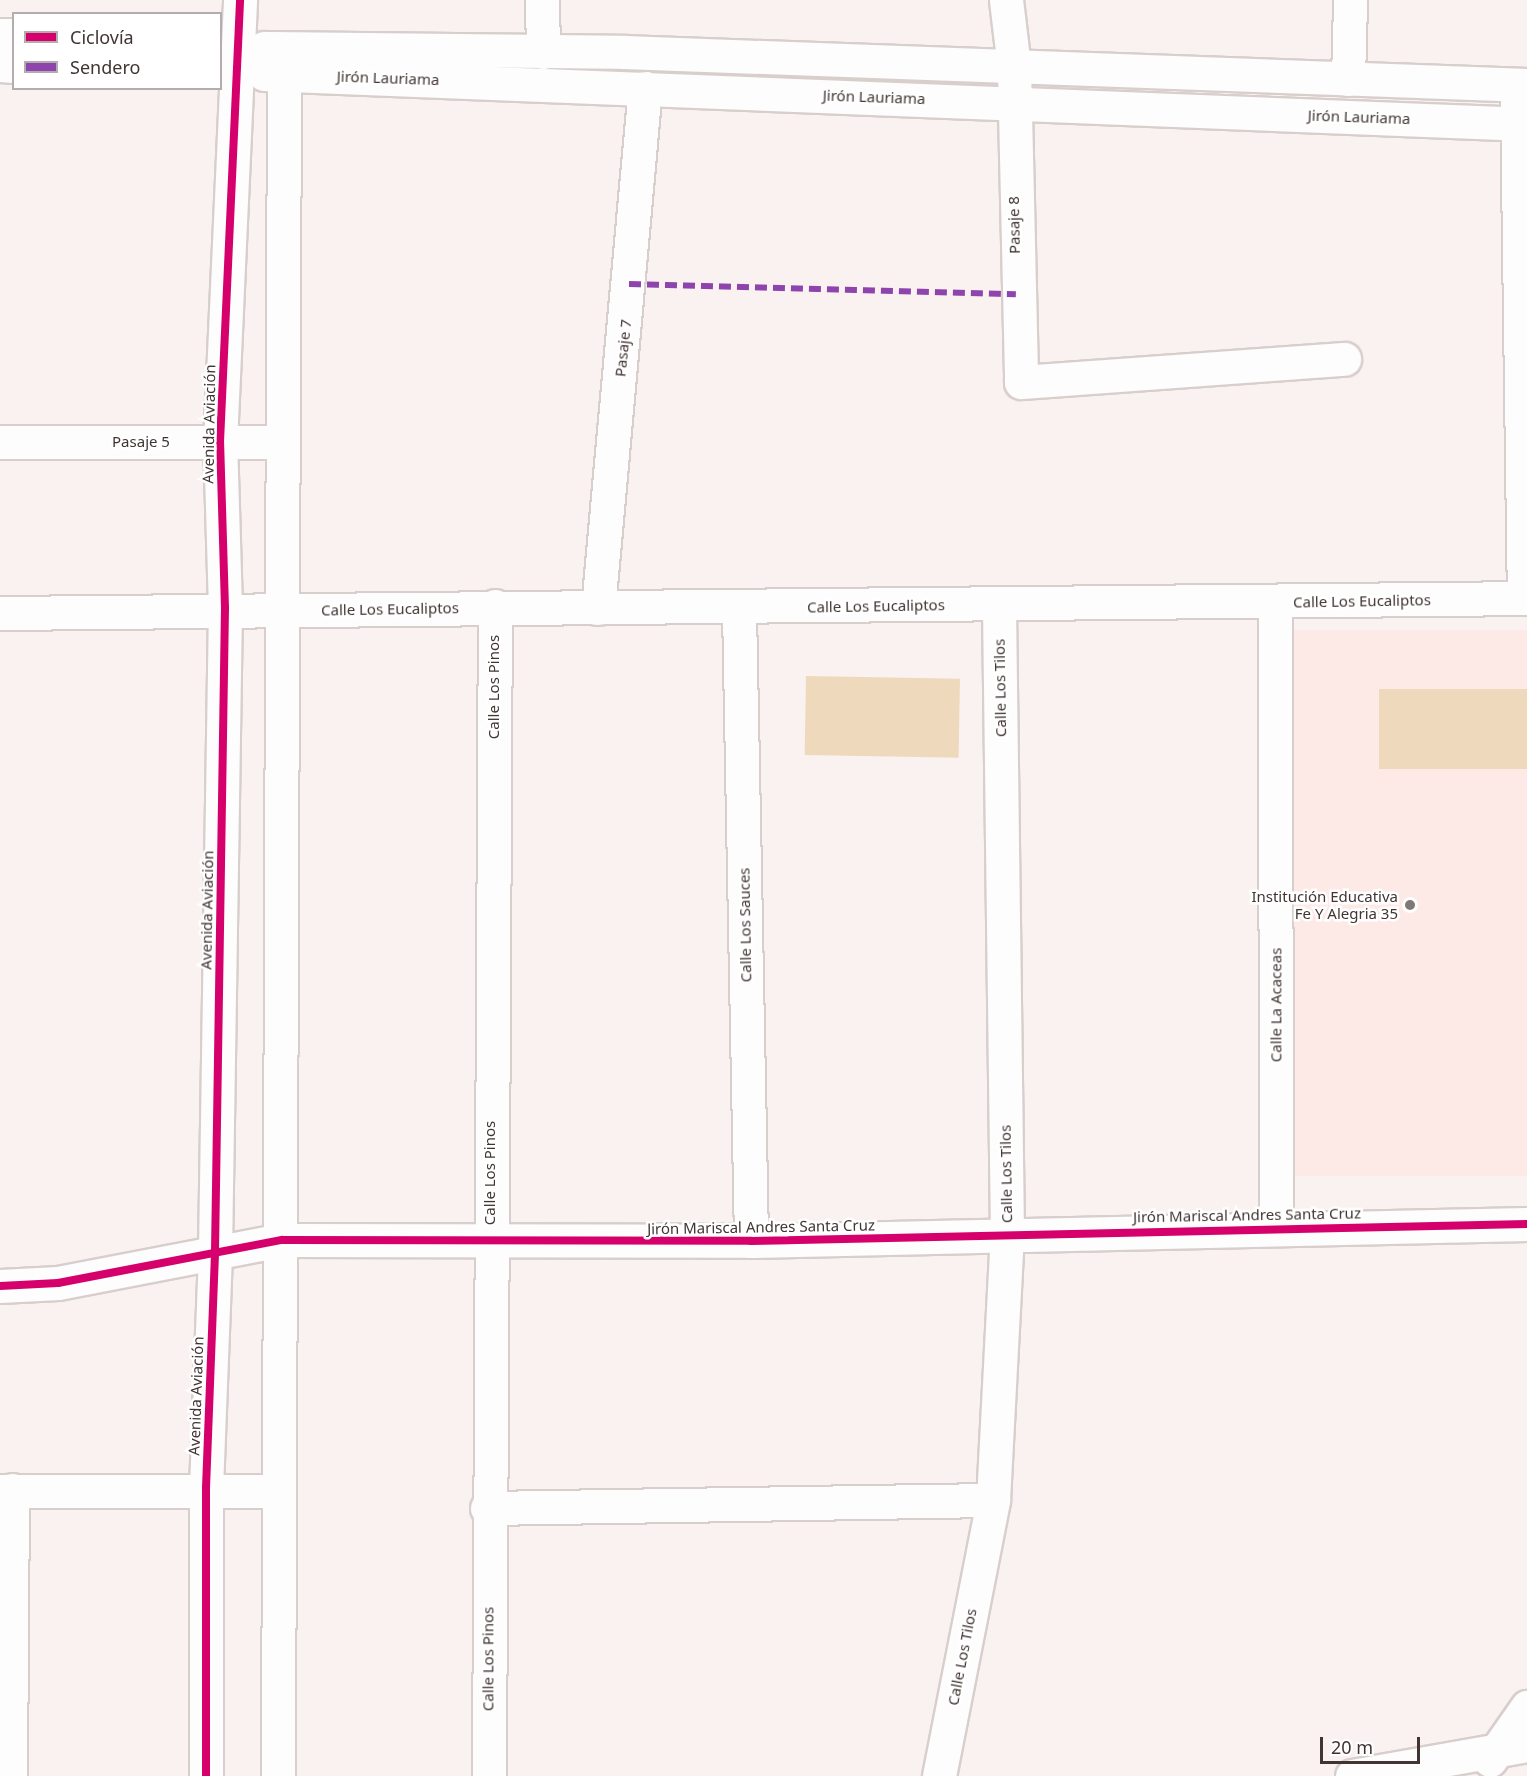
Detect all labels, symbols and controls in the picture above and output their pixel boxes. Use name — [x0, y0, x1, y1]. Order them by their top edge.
legend — [12, 12, 222, 90]
text: Ciclovía — [70, 25, 134, 49]
text: Sendero — [70, 55, 140, 79]
street label: Jirón Lauriama — [336, 67, 440, 89]
street label: Jirón Lauriama — [822, 86, 926, 108]
street label: Jirón Lauriama — [1307, 106, 1411, 128]
street label: Pasaje 8 — [1004, 196, 1024, 254]
street label: Pasaje 7 — [611, 318, 635, 378]
street label: Avenida Aviación — [199, 364, 219, 484]
street label: Pasaje 5 — [112, 433, 170, 451]
street label: Calle Los Eucaliptos — [1293, 591, 1431, 611]
street label: Calle Los Eucaliptos — [807, 596, 945, 616]
street label: Calle Los Eucaliptos — [321, 599, 459, 619]
street label: Calle Los Pinos — [485, 635, 503, 739]
street label: Calle Los Tilos — [990, 639, 1010, 737]
street label: Avenida Aviación — [197, 850, 217, 970]
street label: Calle Los Sauces — [735, 867, 755, 983]
place label: Institución Educativa Fe Y Alegria 35 — [1251, 887, 1398, 922]
marker: Institución Educativa Fe Y Alegria 35 — [1403, 898, 1417, 912]
street label: Calle La Acaceas — [1267, 948, 1285, 1062]
street label: Calle Los Pinos — [481, 1121, 499, 1225]
street label: Calle Los Tilos — [996, 1125, 1016, 1223]
street label: Jirón Mariscal Andres Santa Cruz — [1133, 1204, 1361, 1226]
street label: Jirón Mariscal Andres Santa Cruz — [647, 1216, 875, 1238]
street label: Avenida Aviación — [185, 1336, 207, 1456]
street label: Calle Los Pinos — [479, 1607, 497, 1711]
street label: Calle Los Tilos — [944, 1607, 980, 1707]
scale bar — [1323, 1725, 1424, 1763]
text: 20 m — [1331, 1735, 1373, 1759]

